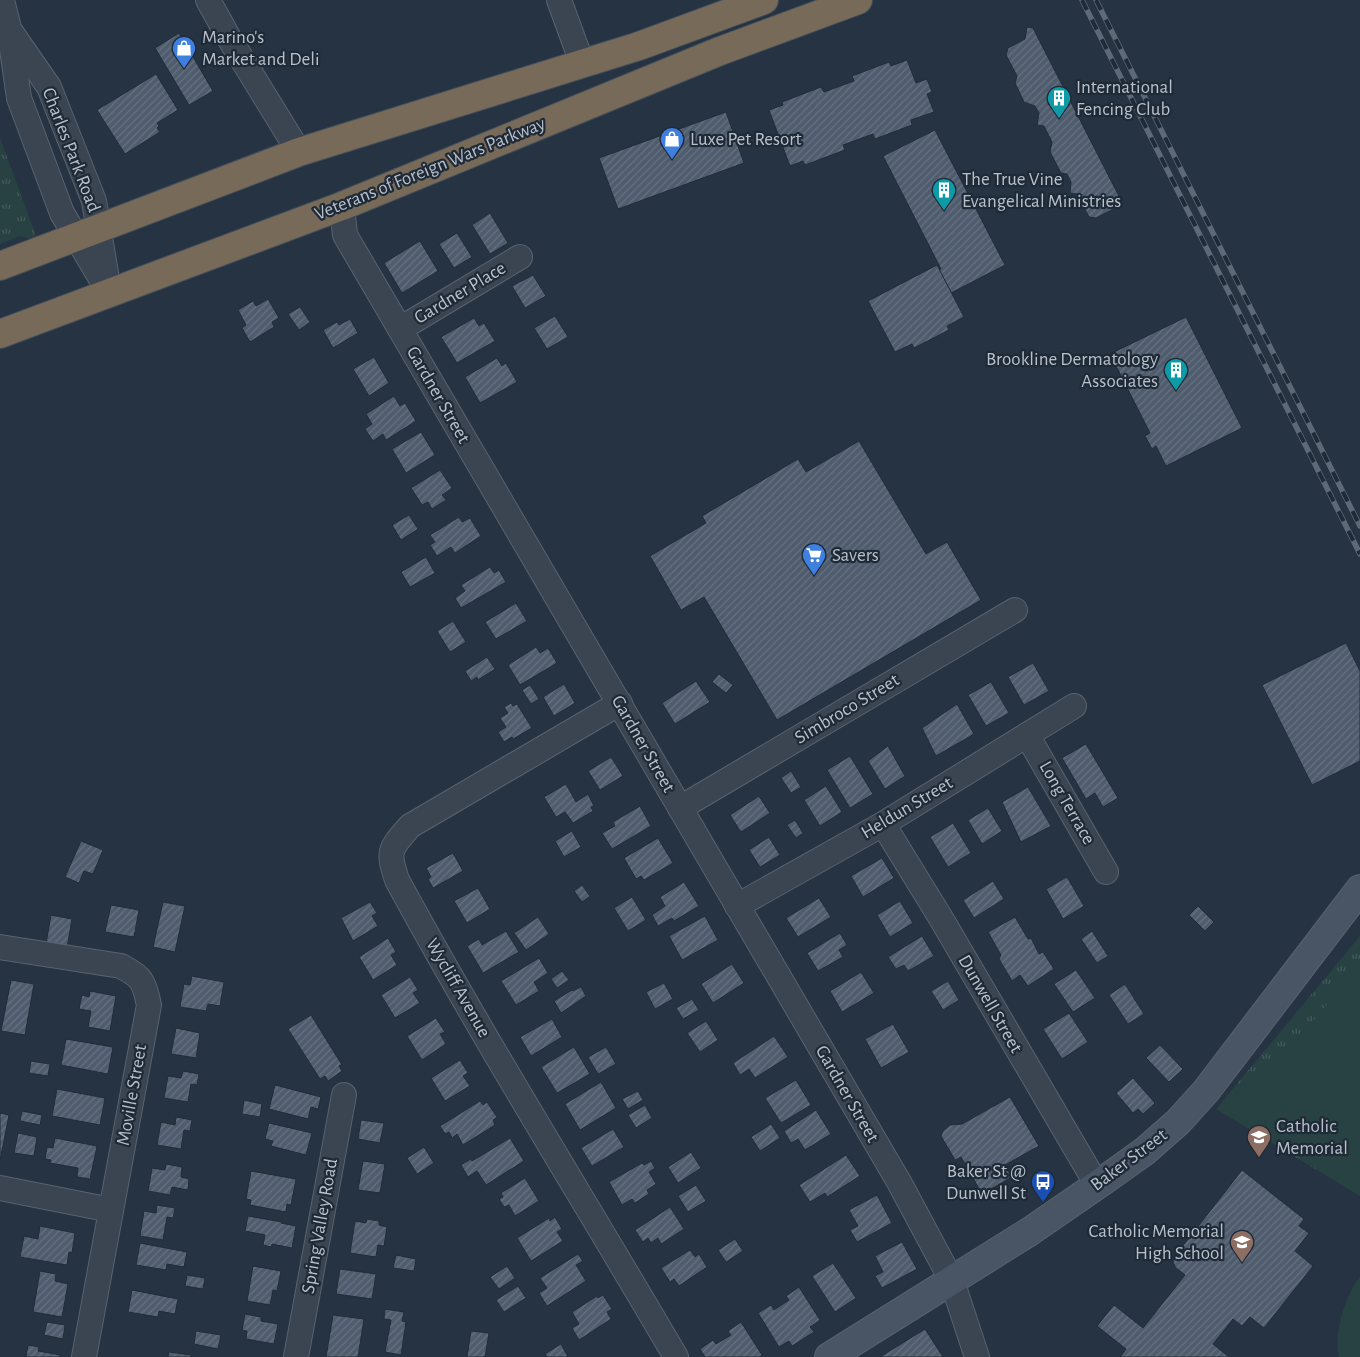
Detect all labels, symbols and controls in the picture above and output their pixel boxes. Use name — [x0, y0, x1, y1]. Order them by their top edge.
place label: Marino's Market and Deli — [202, 28, 320, 69]
shop icon: Marino's Market and Deli — [171, 35, 197, 69]
place label: International Fencing Club — [1076, 78, 1173, 119]
street label: Charles Park Road — [39, 85, 104, 215]
building icon: International Fencing Club — [1046, 85, 1072, 119]
street label: Veterans of Foreign Wars Parkway — [312, 114, 548, 224]
shop icon: Luxe Pet Resort — [659, 126, 685, 160]
place label: Luxe Pet Resort — [690, 130, 801, 149]
place label: The True Vine Evangelical Ministries — [962, 170, 1121, 211]
building icon: The True Vine Evangelical Ministries — [931, 177, 957, 211]
street label: Gardner Place — [411, 258, 509, 328]
street label: Gardner Street — [403, 343, 473, 447]
place label: Brookline Dermatology Associates — [986, 350, 1158, 391]
building icon: Brookline Dermatology Associates — [1163, 357, 1189, 391]
supermarket icon: Savers — [801, 542, 827, 576]
place label: Savers — [832, 546, 879, 565]
street label: Simbroco Street — [791, 670, 903, 748]
street label: Gardner Street — [608, 692, 678, 796]
street label: Long Terrace — [1036, 758, 1098, 848]
street label: Heldun Street — [858, 773, 956, 843]
street label: Wycliff Avenue — [422, 935, 494, 1041]
street label: Dunwell Street — [954, 952, 1026, 1056]
street label: Gardner Street — [812, 1042, 882, 1146]
street label: Moville Street — [114, 1043, 150, 1147]
place label: Catholic Memorial — [1276, 1117, 1348, 1158]
school or university icon: Catholic Memorial — [1246, 1124, 1272, 1158]
street label: Baker Street — [1087, 1125, 1171, 1195]
street label: Spring Valley Road — [299, 1157, 341, 1295]
place label: Baker St @ Dunwell St — [946, 1162, 1026, 1203]
bus stop icon: Baker St @ Dunwell St — [1030, 1169, 1056, 1203]
place label: Catholic Memorial High School — [1088, 1222, 1224, 1263]
school or university icon: Catholic Memorial High School — [1229, 1229, 1255, 1263]

